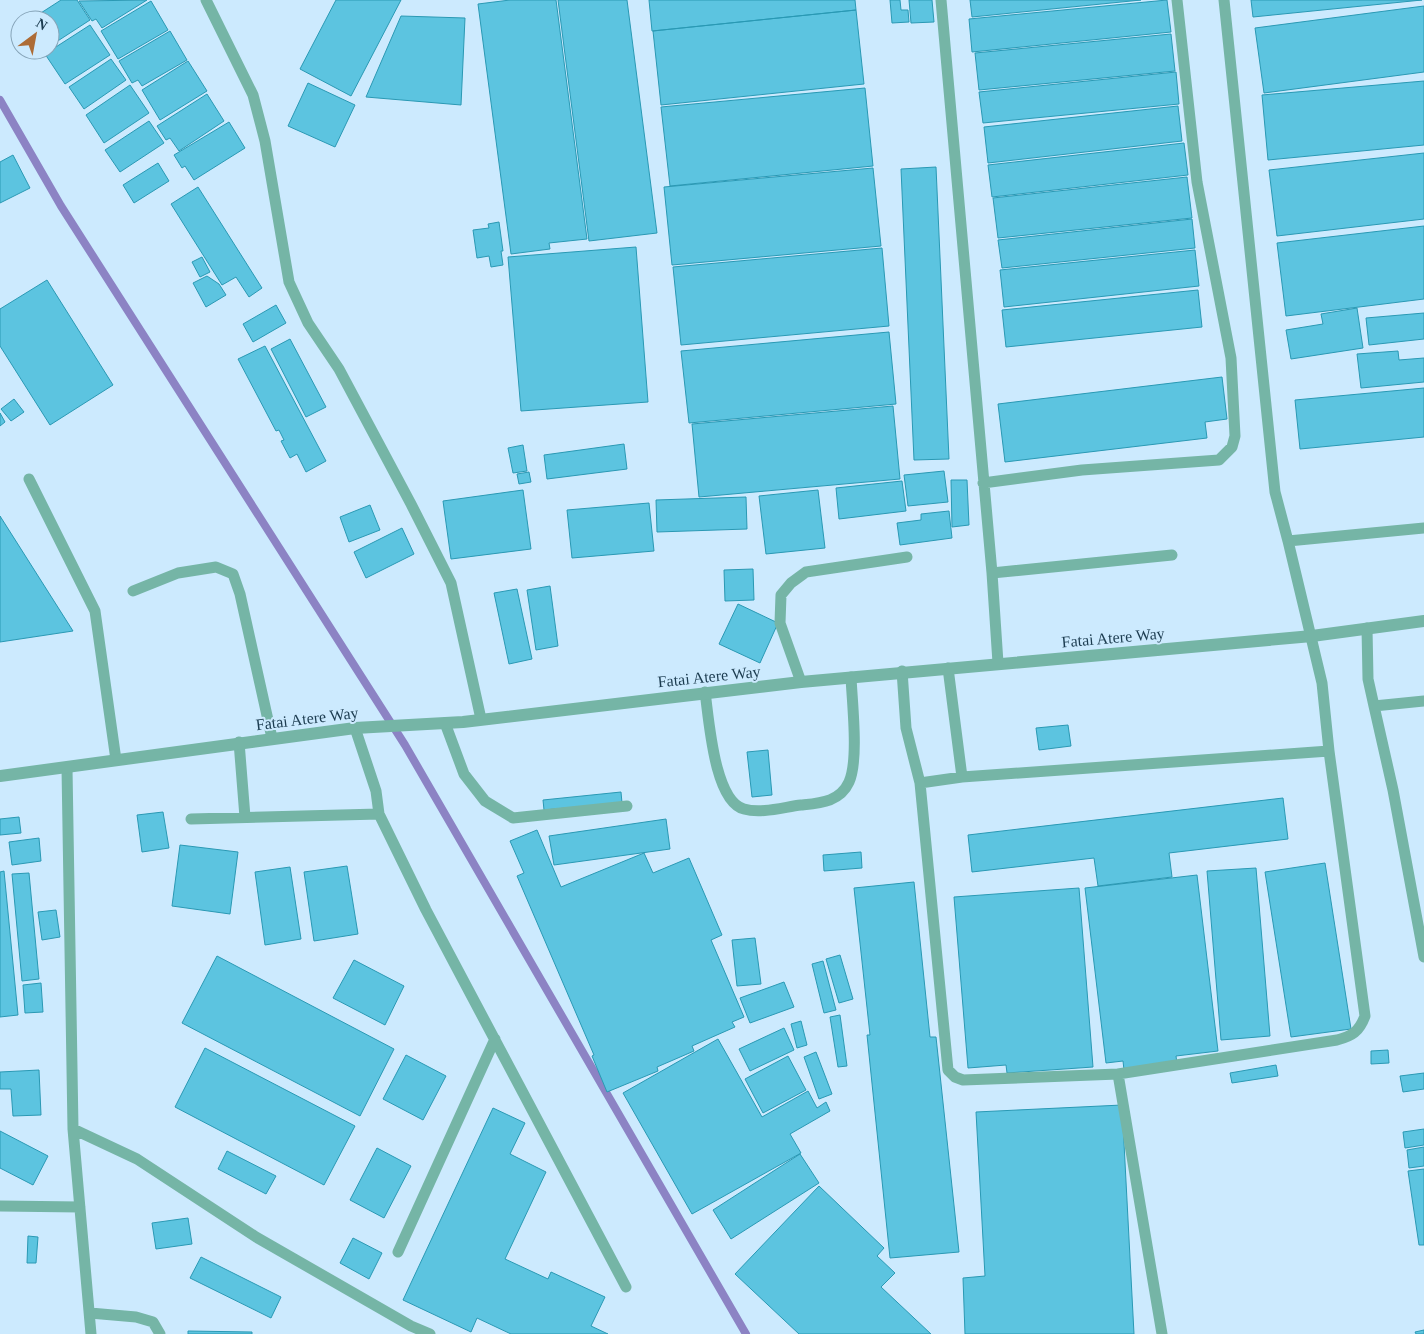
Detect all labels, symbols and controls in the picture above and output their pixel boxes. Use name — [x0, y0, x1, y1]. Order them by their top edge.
north arrow — [10, 10, 60, 60]
text: N — [33, 15, 50, 33]
street label: Fatai Atere Way — [1061, 625, 1165, 651]
street label: Fatai Atere Way — [657, 663, 761, 691]
street label: Fatai Atere Way — [255, 704, 359, 734]

